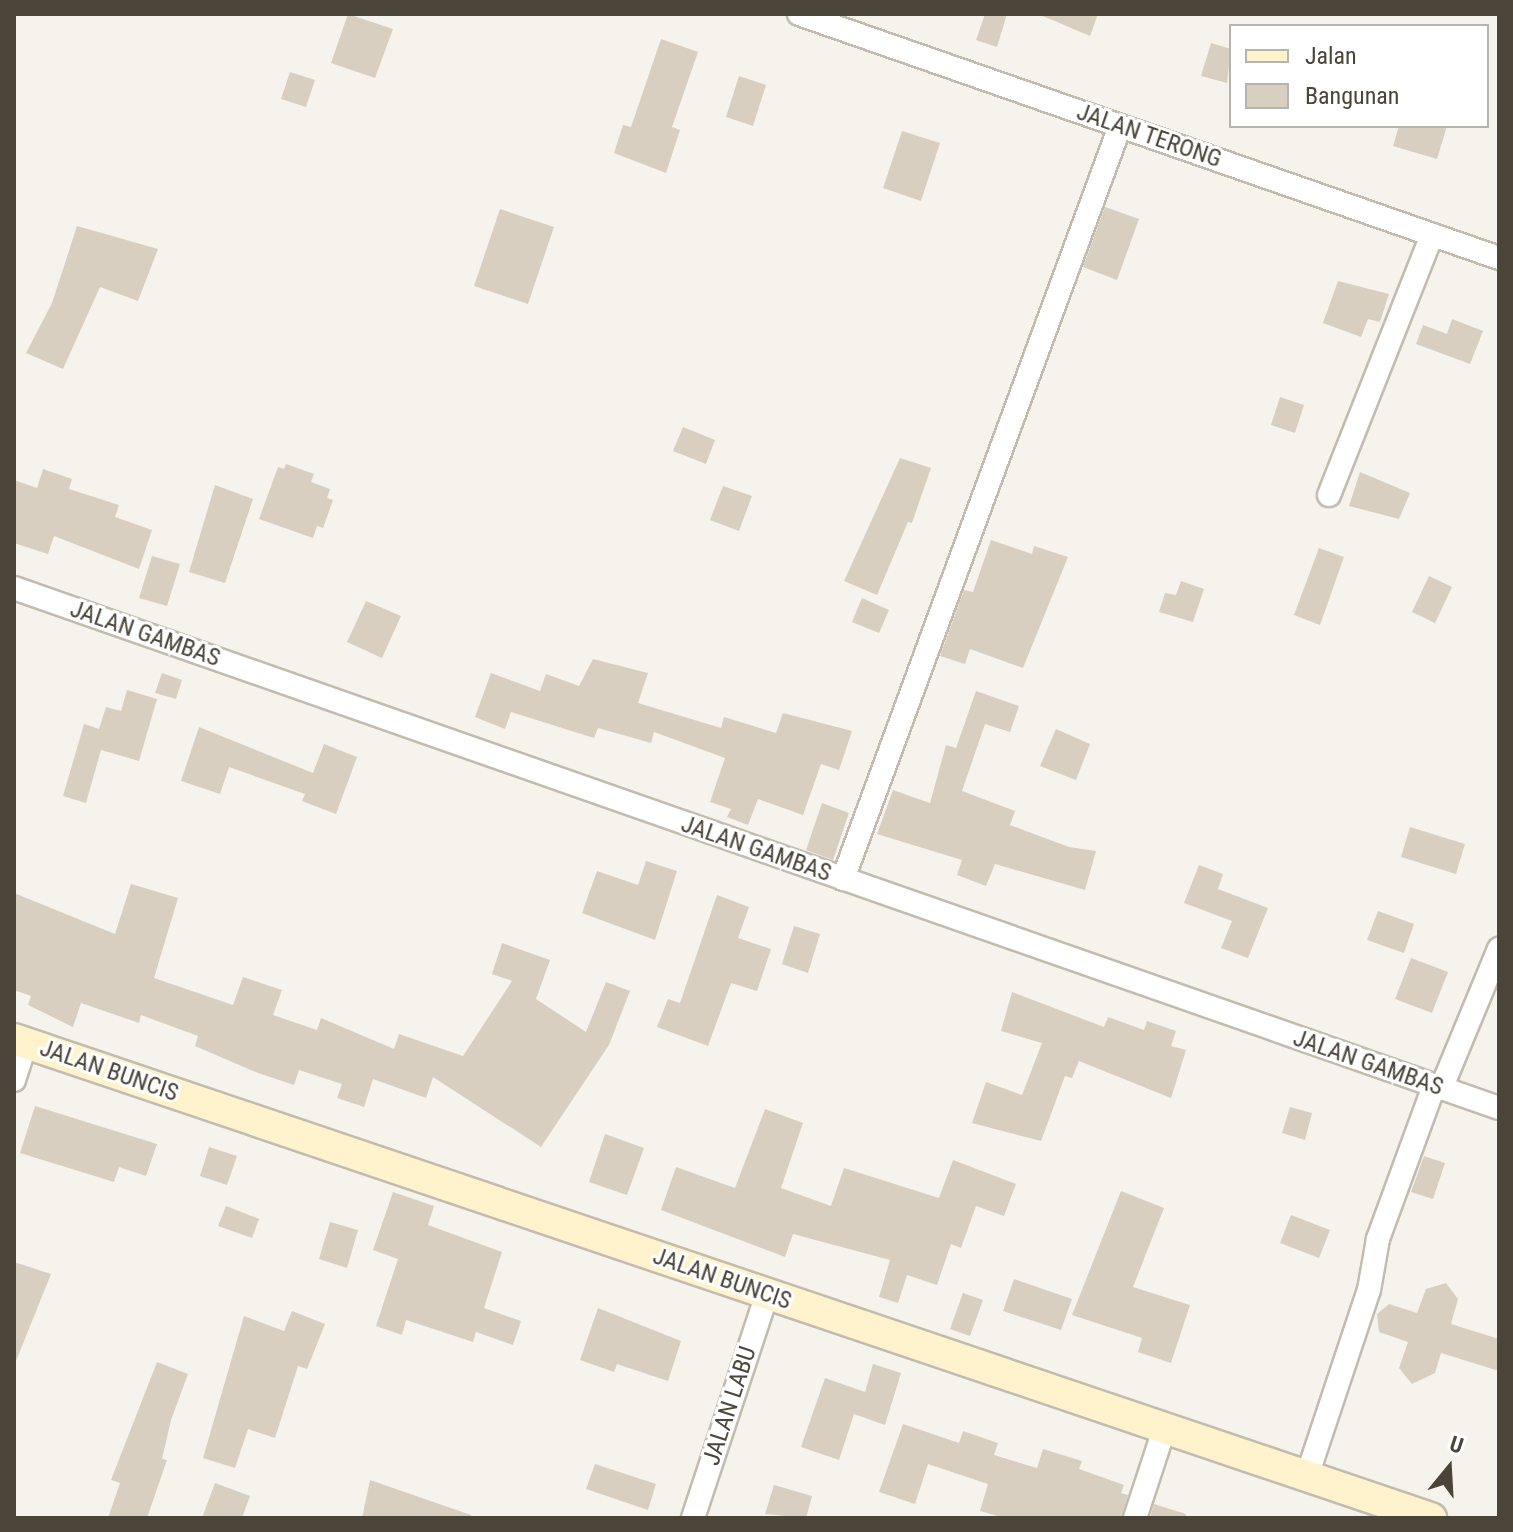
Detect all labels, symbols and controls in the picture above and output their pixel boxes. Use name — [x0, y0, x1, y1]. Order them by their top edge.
legend — [1229, 24, 1489, 128]
text: Jalan — [1305, 42, 1357, 70]
text: Bangunan — [1305, 82, 1399, 110]
street label: JALAN TERONG — [1073, 98, 1225, 174]
street label: JALAN GAMBAS — [66, 595, 224, 673]
street label: JALAN GAMBAS — [677, 810, 835, 888]
street label: JALAN GAMBAS — [1289, 1024, 1447, 1102]
street label: JALAN BUNCIS — [36, 1034, 182, 1108]
street label: JALAN BUNCIS — [649, 1242, 795, 1316]
street label: JALAN LABU — [697, 1343, 763, 1469]
north arrow — [1409, 1428, 1489, 1508]
text: U — [1447, 1431, 1466, 1459]

